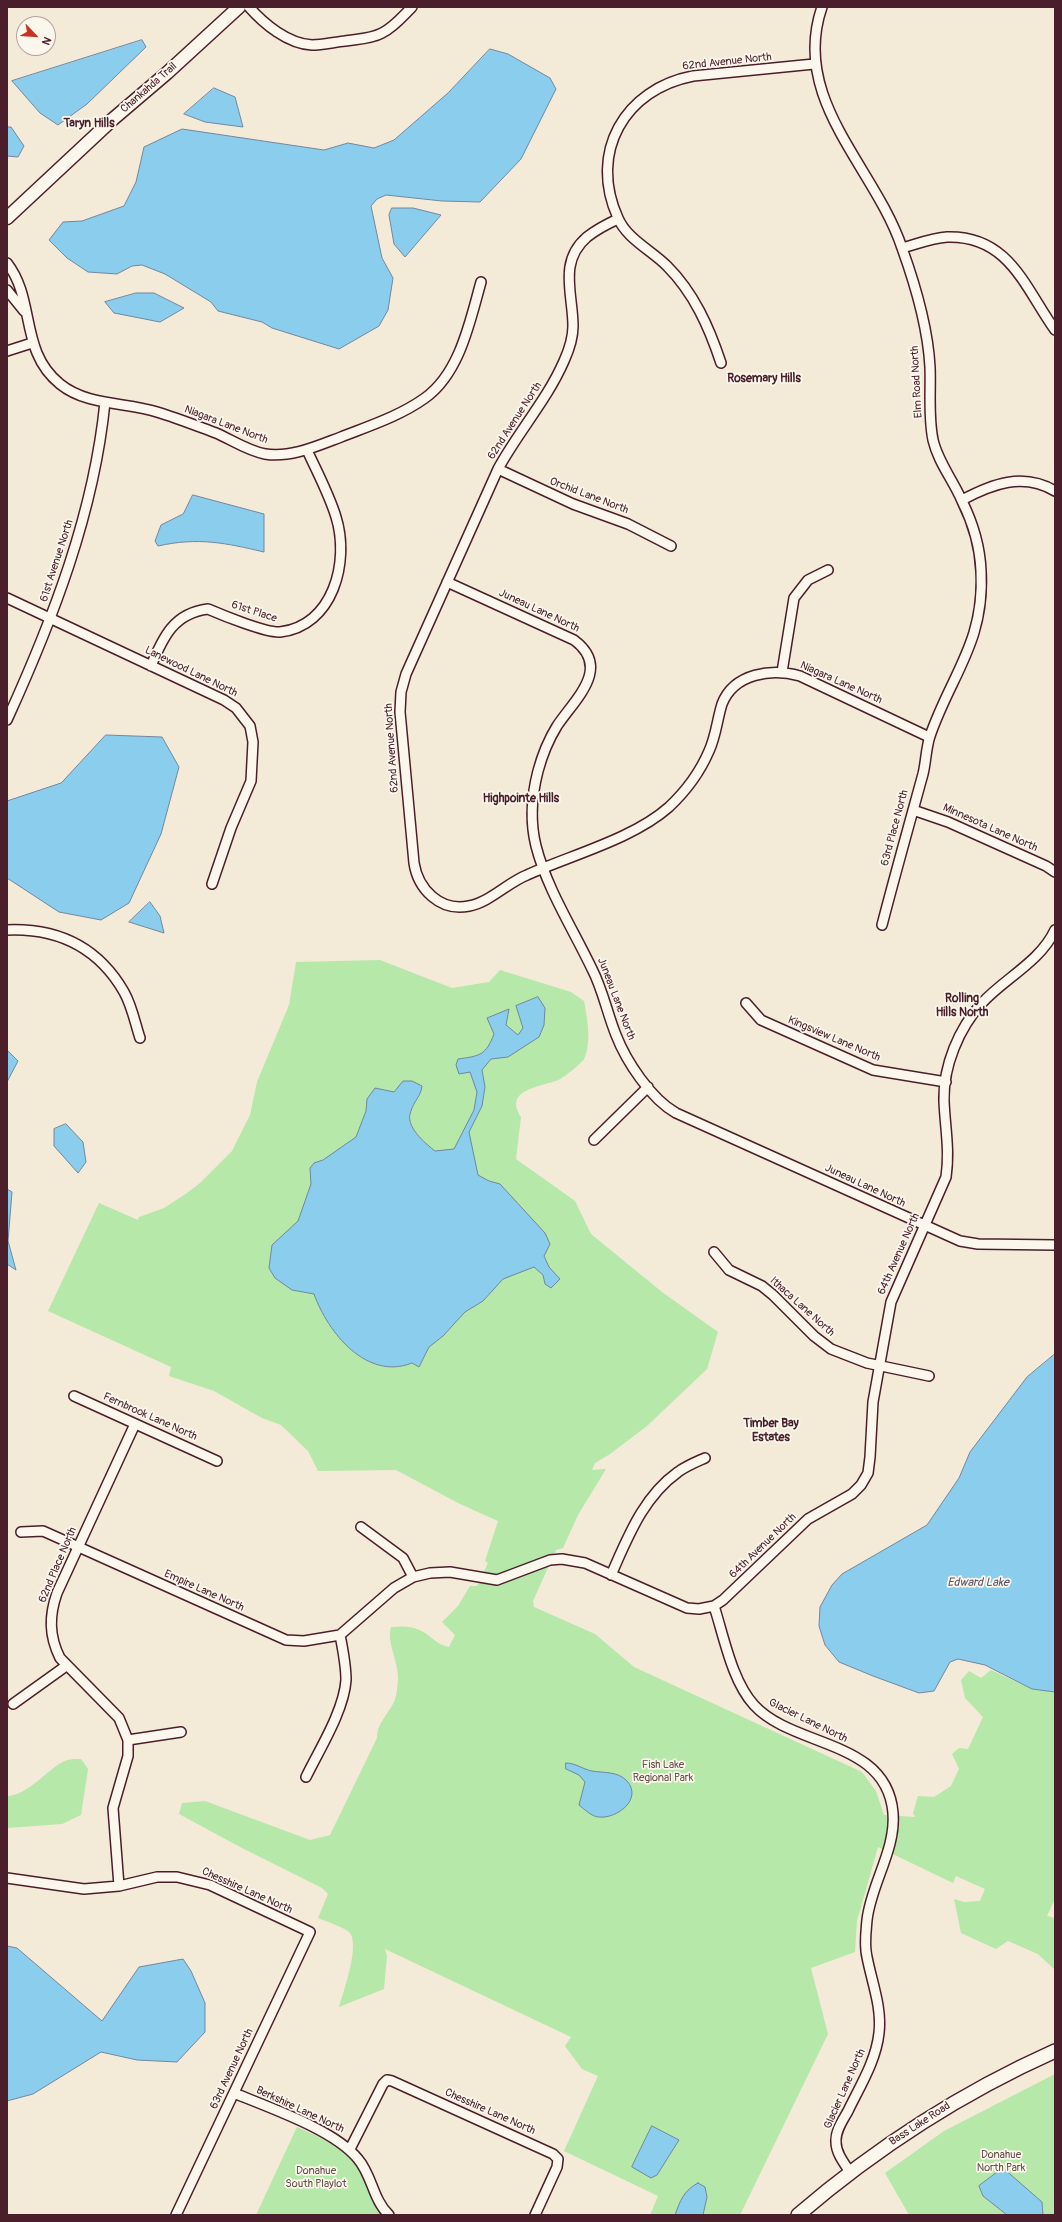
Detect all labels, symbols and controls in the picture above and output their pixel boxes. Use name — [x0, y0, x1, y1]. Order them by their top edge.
north arrow — [16, 16, 56, 56]
text: N — [39, 35, 54, 47]
street label: 62nd Avenue North — [682, 51, 772, 73]
street label: Chankahda Trail — [118, 60, 180, 116]
district label: Taryn Hills — [63, 117, 115, 131]
street label: Elm Road North — [909, 345, 925, 419]
district label: Rosemary Hills — [727, 372, 801, 386]
street label: 62nd Avenue North — [485, 380, 545, 462]
street label: Niagara Lane North — [182, 403, 270, 447]
street label: Orchid Lane North — [548, 475, 630, 517]
street label: 61st Avenue North — [38, 518, 76, 604]
street label: Juneau Lane North — [497, 587, 581, 635]
street label: 61st Place — [229, 598, 279, 626]
street label: Lanewood Lane North — [142, 644, 240, 700]
street label: Niagara Lane North — [798, 659, 884, 707]
street label: 62nd Avenue North — [382, 703, 402, 793]
street label: 63rd Place North — [879, 789, 911, 867]
district label: Highpointe Hills — [483, 792, 559, 806]
street label: Minnesota Lane North — [941, 801, 1039, 855]
street label: Juneau Lane North — [594, 956, 638, 1042]
district label: Rolling Hills North — [936, 992, 988, 1020]
street label: Kingsview Lane North — [786, 1014, 882, 1064]
street label: Juneau Lane North — [823, 1162, 907, 1210]
street label: 64th Avenue North — [875, 1211, 923, 1297]
street label: Ithaca Lane North — [767, 1274, 837, 1340]
street label: Fernbrook Lane North — [101, 1390, 199, 1444]
district label: Timber Bay Estates — [743, 1417, 799, 1445]
street label: 64th Avenue North — [727, 1511, 799, 1581]
street label: 62nd Place North — [36, 1525, 80, 1605]
street label: Empire Lane North — [162, 1567, 246, 1615]
water label: Edward Lake — [947, 1576, 1009, 1590]
street label: Glacier Lane North — [766, 1696, 850, 1746]
park label: Fish Lake Regional Park — [633, 1758, 693, 1784]
street label: Chesshire Lane North — [200, 1865, 294, 1917]
street label: 63rd Avenue North — [208, 2027, 256, 2111]
street label: Glacier Lane North — [821, 2047, 869, 2131]
street label: Berkshire Lane North — [254, 2084, 346, 2136]
street label: Chesshire Lane North — [443, 2086, 537, 2138]
street label: Bass Lake Road — [887, 2099, 953, 2149]
park label: Donahue North Park — [977, 2148, 1025, 2174]
park label: Donahue South Playlot — [285, 2164, 347, 2190]

